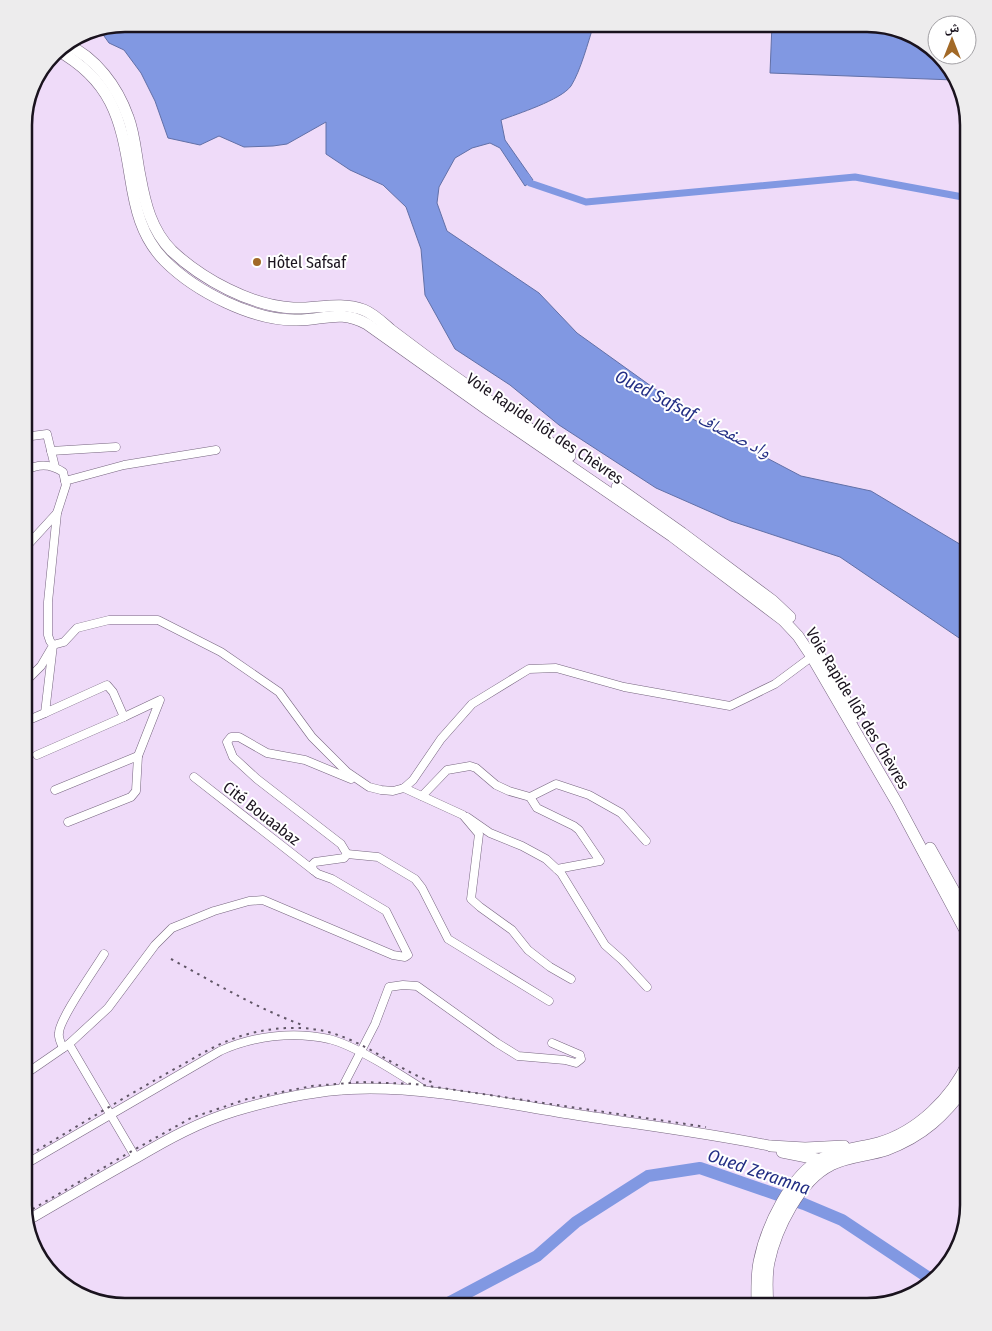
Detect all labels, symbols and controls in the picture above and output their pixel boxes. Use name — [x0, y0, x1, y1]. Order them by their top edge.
north arrow — [927, 15, 977, 65]
text: ش — [945, 19, 960, 36]
place label: Hôtel Safsaf — [267, 253, 347, 272]
marker: Hôtel Safsaf — [251, 256, 263, 268]
water label: Oued Safsaf واد صفصاف — [611, 365, 775, 463]
street label: Voie Rapide Ilôt des Chèvres — [463, 369, 627, 488]
street label: Voie Rapide Ilôt des Chèvres — [802, 624, 913, 793]
street label: Cité Bouaabaz — [219, 777, 304, 849]
water label: Oued Zeramna — [705, 1144, 813, 1200]

